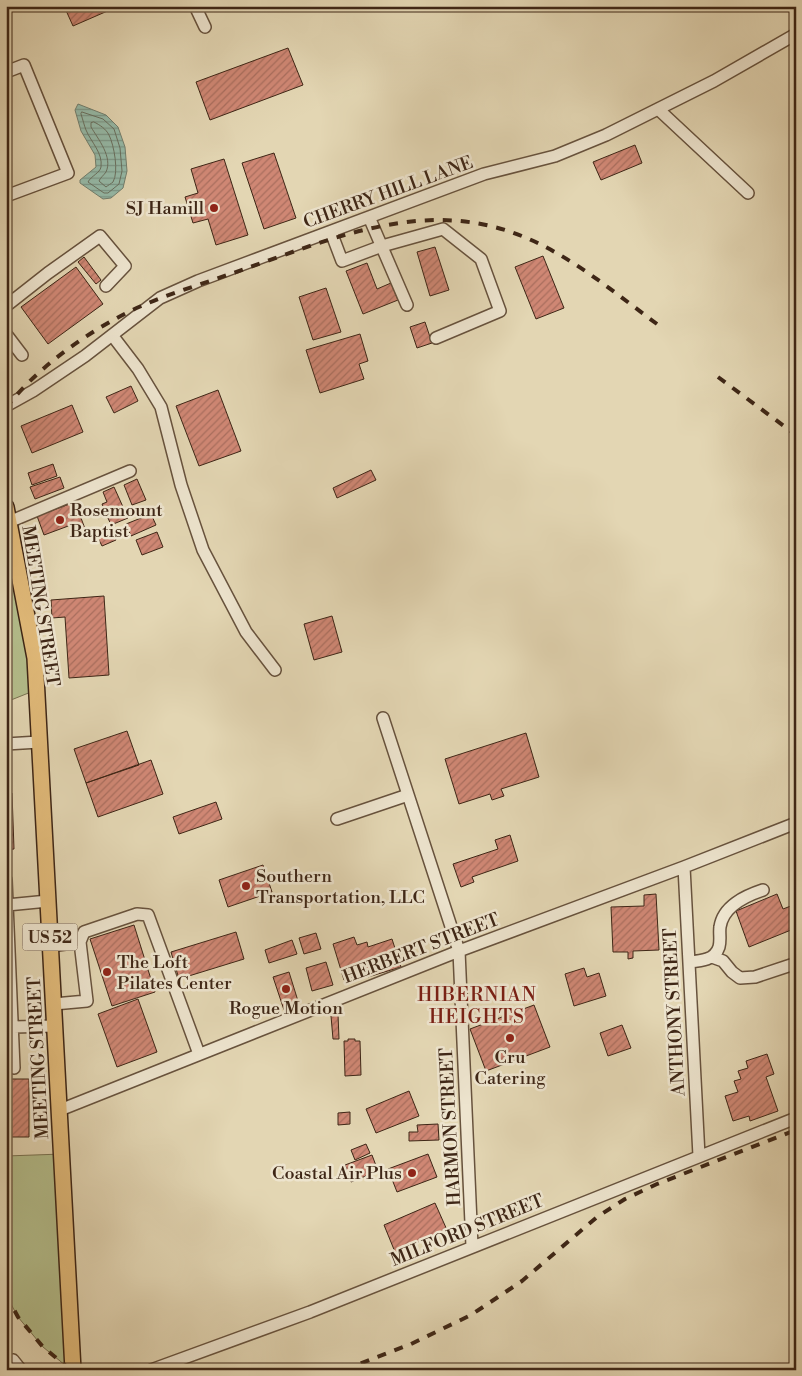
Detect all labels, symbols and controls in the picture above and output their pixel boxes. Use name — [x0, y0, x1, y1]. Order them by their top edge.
street label: CHERRY HILL LANE — [300, 151, 476, 234]
place label: SJ Hamill — [126, 197, 205, 220]
marker: SJ Hamill — [208, 202, 220, 214]
place label: Rosemount Baptist — [69, 499, 163, 543]
marker: Rosemount Baptist — [54, 514, 66, 526]
street label: MEETING STREET — [16, 524, 65, 689]
place label: Southern Transportation, LLC — [256, 865, 425, 909]
marker: Southern Transportation, LLC — [240, 880, 252, 892]
street label: HERBERT STREET — [340, 908, 503, 989]
road number: US 52 — [22, 924, 78, 950]
street label: ANTHONY STREET — [659, 927, 690, 1098]
place label: The Loft Pilates Center — [117, 951, 232, 995]
marker: The Loft Pilates Center — [101, 966, 113, 978]
street label: MEETING STREET — [23, 976, 54, 1140]
marker: Rogue Motion — [280, 983, 292, 995]
district label: HIBERNIAN HEIGHTS — [417, 983, 537, 1029]
place label: Rogue Motion — [229, 997, 343, 1020]
marker: Cru Catering — [504, 1032, 516, 1044]
place label: Cru Catering — [475, 1046, 546, 1090]
street label: HARMON STREET — [435, 1047, 466, 1207]
place label: Coastal Air Plus — [272, 1162, 402, 1185]
marker: Coastal Air Plus — [406, 1167, 418, 1179]
street label: MILFORD STREET — [387, 1189, 547, 1272]

